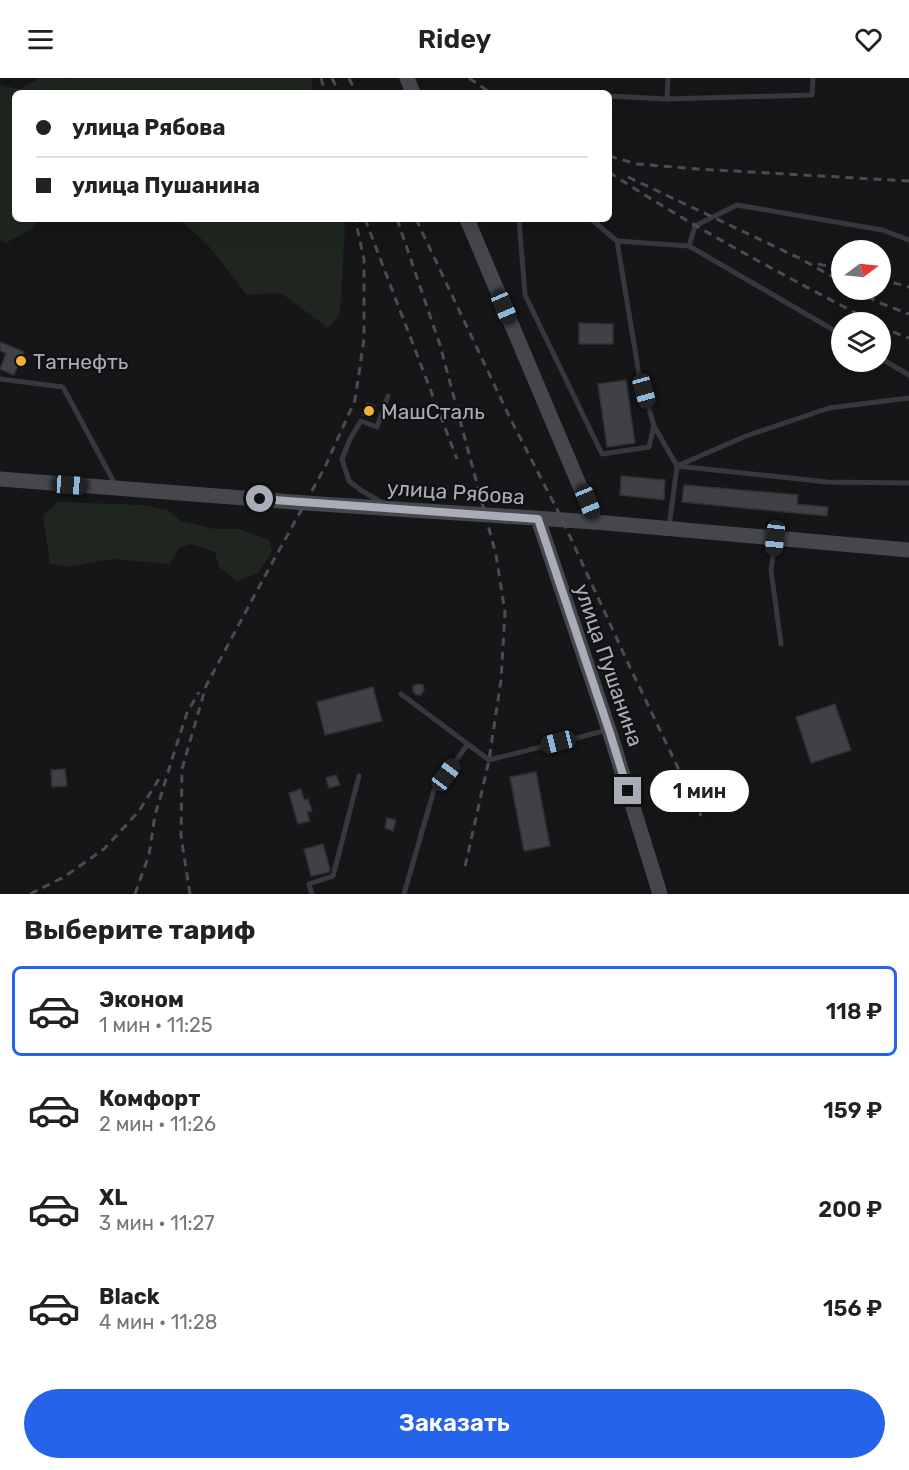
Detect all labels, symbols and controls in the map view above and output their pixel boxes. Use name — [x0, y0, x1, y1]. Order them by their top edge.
icon: menu — [24, 23, 57, 56]
text: Ridey — [418, 23, 491, 55]
icon: heart — [852, 23, 885, 56]
text: улица Рябова — [72, 114, 226, 141]
text: улица Пушанина — [72, 172, 260, 199]
north arrow — [831, 240, 891, 300]
map controls — [831, 240, 891, 372]
car — [489, 287, 519, 327]
button: layers — [831, 312, 891, 372]
place label: Татнефть — [33, 349, 128, 374]
marker: Татнефть — [14, 354, 28, 368]
car — [630, 371, 658, 411]
place label: МашСталь — [381, 399, 485, 424]
marker: МашСталь — [362, 404, 376, 418]
car — [51, 475, 89, 495]
street label: улица Рябова — [386, 475, 526, 509]
car — [573, 482, 603, 522]
route start — [246, 485, 273, 512]
car — [764, 519, 786, 557]
street label: улица Пушанина — [569, 581, 649, 749]
car — [538, 729, 578, 755]
car — [428, 755, 464, 795]
callout: 1 мин — [649, 770, 748, 812]
route end — [614, 777, 641, 804]
text: 1 мин — [673, 779, 726, 803]
text: Выберите тариф — [24, 914, 255, 946]
icon: car — [27, 984, 81, 1038]
text: Эконом — [99, 986, 184, 1013]
text: 118 ₽ — [826, 998, 882, 1025]
text: 1 мин · 11:25 — [99, 1013, 213, 1037]
icon: car — [27, 1083, 81, 1137]
text: Комфорт — [99, 1085, 200, 1112]
text: 159 ₽ — [823, 1097, 882, 1124]
text: 2 мин · 11:26 — [99, 1112, 216, 1136]
icon: car — [27, 1182, 81, 1236]
text: XL — [99, 1184, 127, 1211]
text: 200 ₽ — [818, 1196, 882, 1223]
text: 3 мин · 11:27 — [99, 1211, 215, 1235]
icon: car — [27, 1281, 81, 1335]
text: Black — [99, 1283, 160, 1310]
text: 156 ₽ — [823, 1295, 882, 1322]
text: 4 мин · 11:28 — [99, 1310, 217, 1334]
button: Заказать — [24, 1389, 885, 1458]

